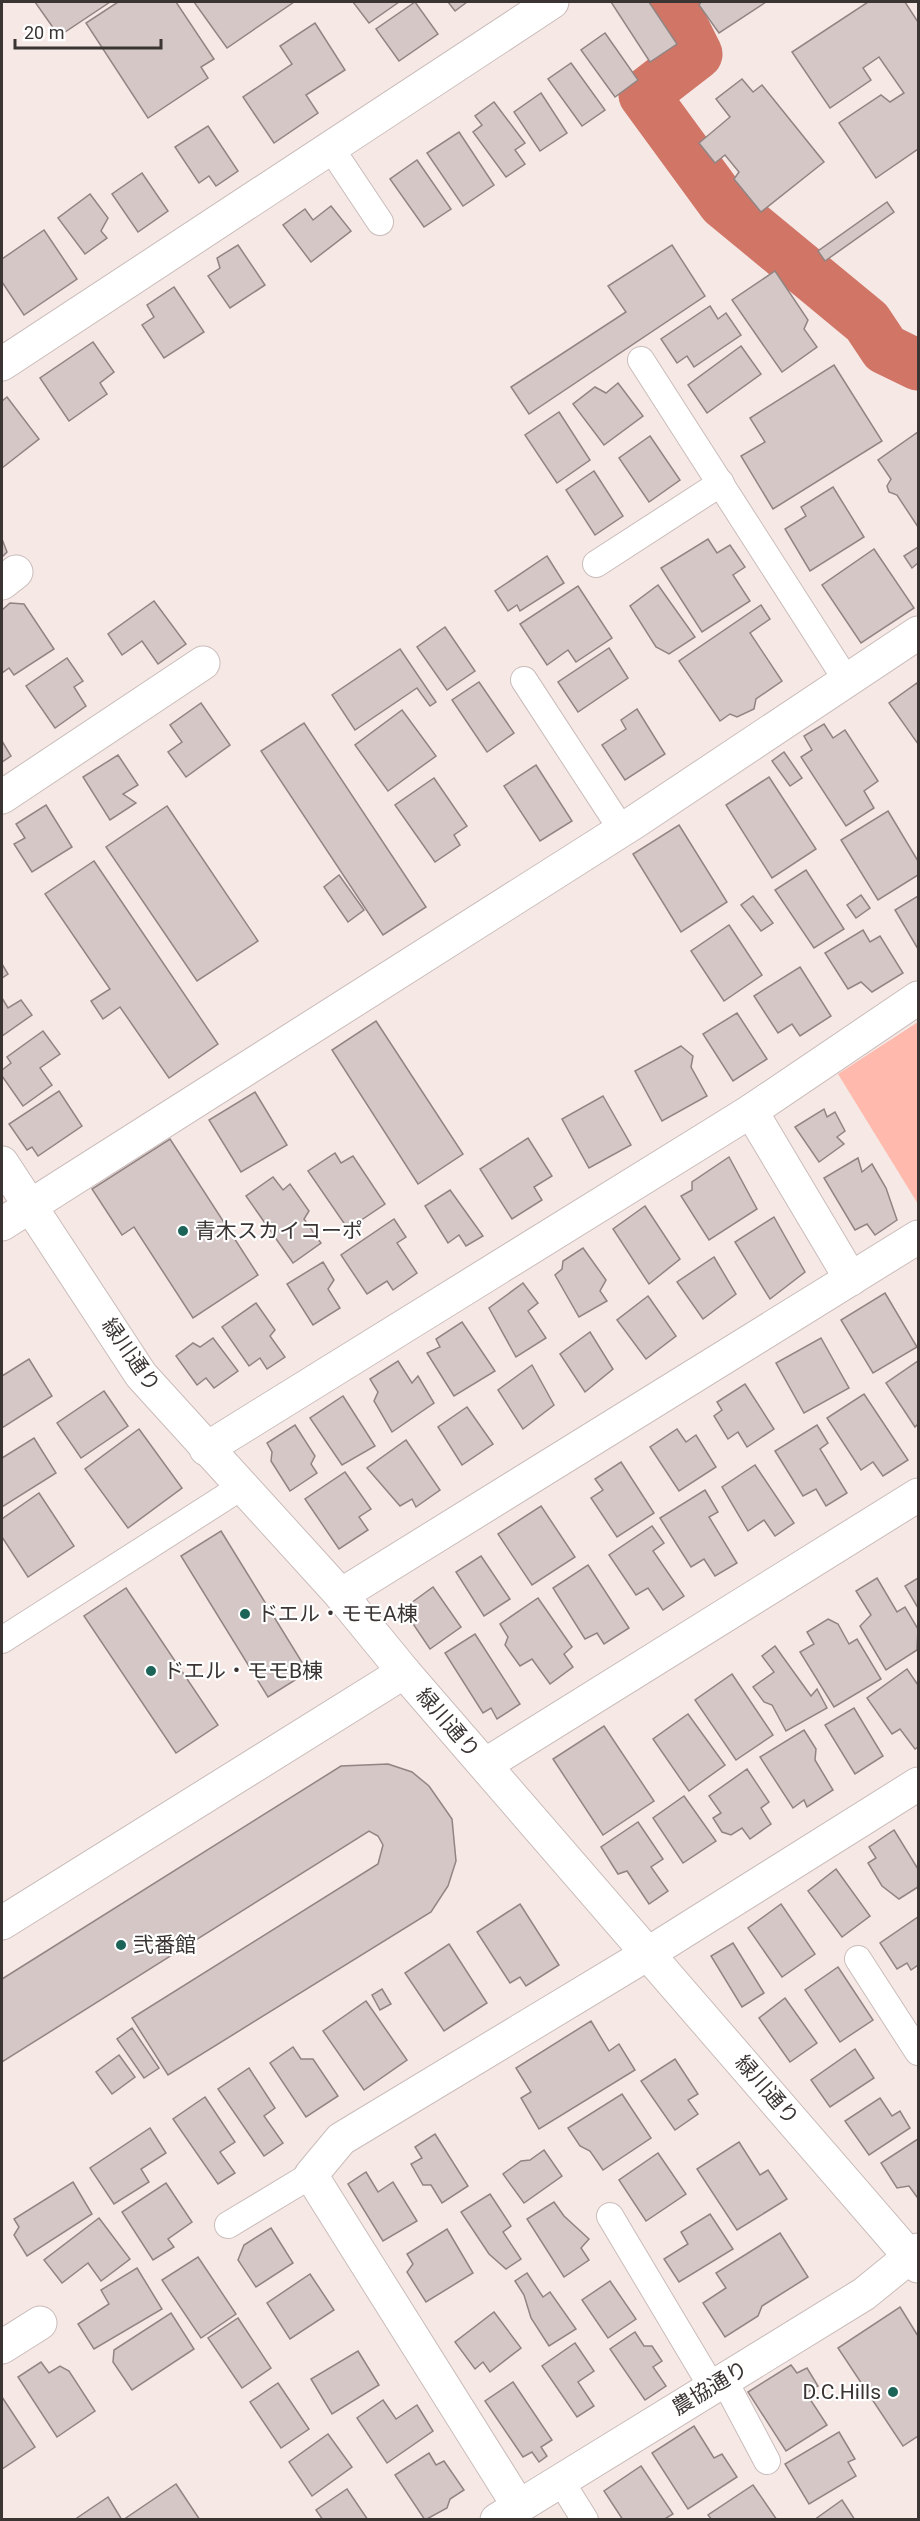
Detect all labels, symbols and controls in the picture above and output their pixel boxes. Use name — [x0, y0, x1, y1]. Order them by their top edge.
scale bar — [15, 12, 160, 50]
text: 20 m — [24, 22, 64, 43]
place label: 青木スカイコーポ — [195, 1219, 363, 1243]
marker: 青木スカイコーポ — [176, 1224, 190, 1238]
street label: 緑川通り — [97, 1314, 165, 1396]
place label: ドエル・モモA棟 — [257, 1602, 418, 1626]
marker: ドエル・モモA棟 — [238, 1607, 252, 1621]
place label: ドエル・モモB棟 — [163, 1659, 323, 1683]
marker: ドエル・モモB棟 — [144, 1664, 158, 1678]
street label: 緑川通り — [411, 1683, 485, 1763]
place label: 弐番館 — [133, 1933, 196, 1957]
marker: 弐番館 — [114, 1938, 128, 1952]
street label: 緑川通り — [730, 2050, 804, 2130]
street label: 農協通り — [668, 2356, 752, 2420]
place label: D.C.Hills — [802, 2380, 881, 2404]
marker: D.C.Hills — [886, 2385, 900, 2399]

